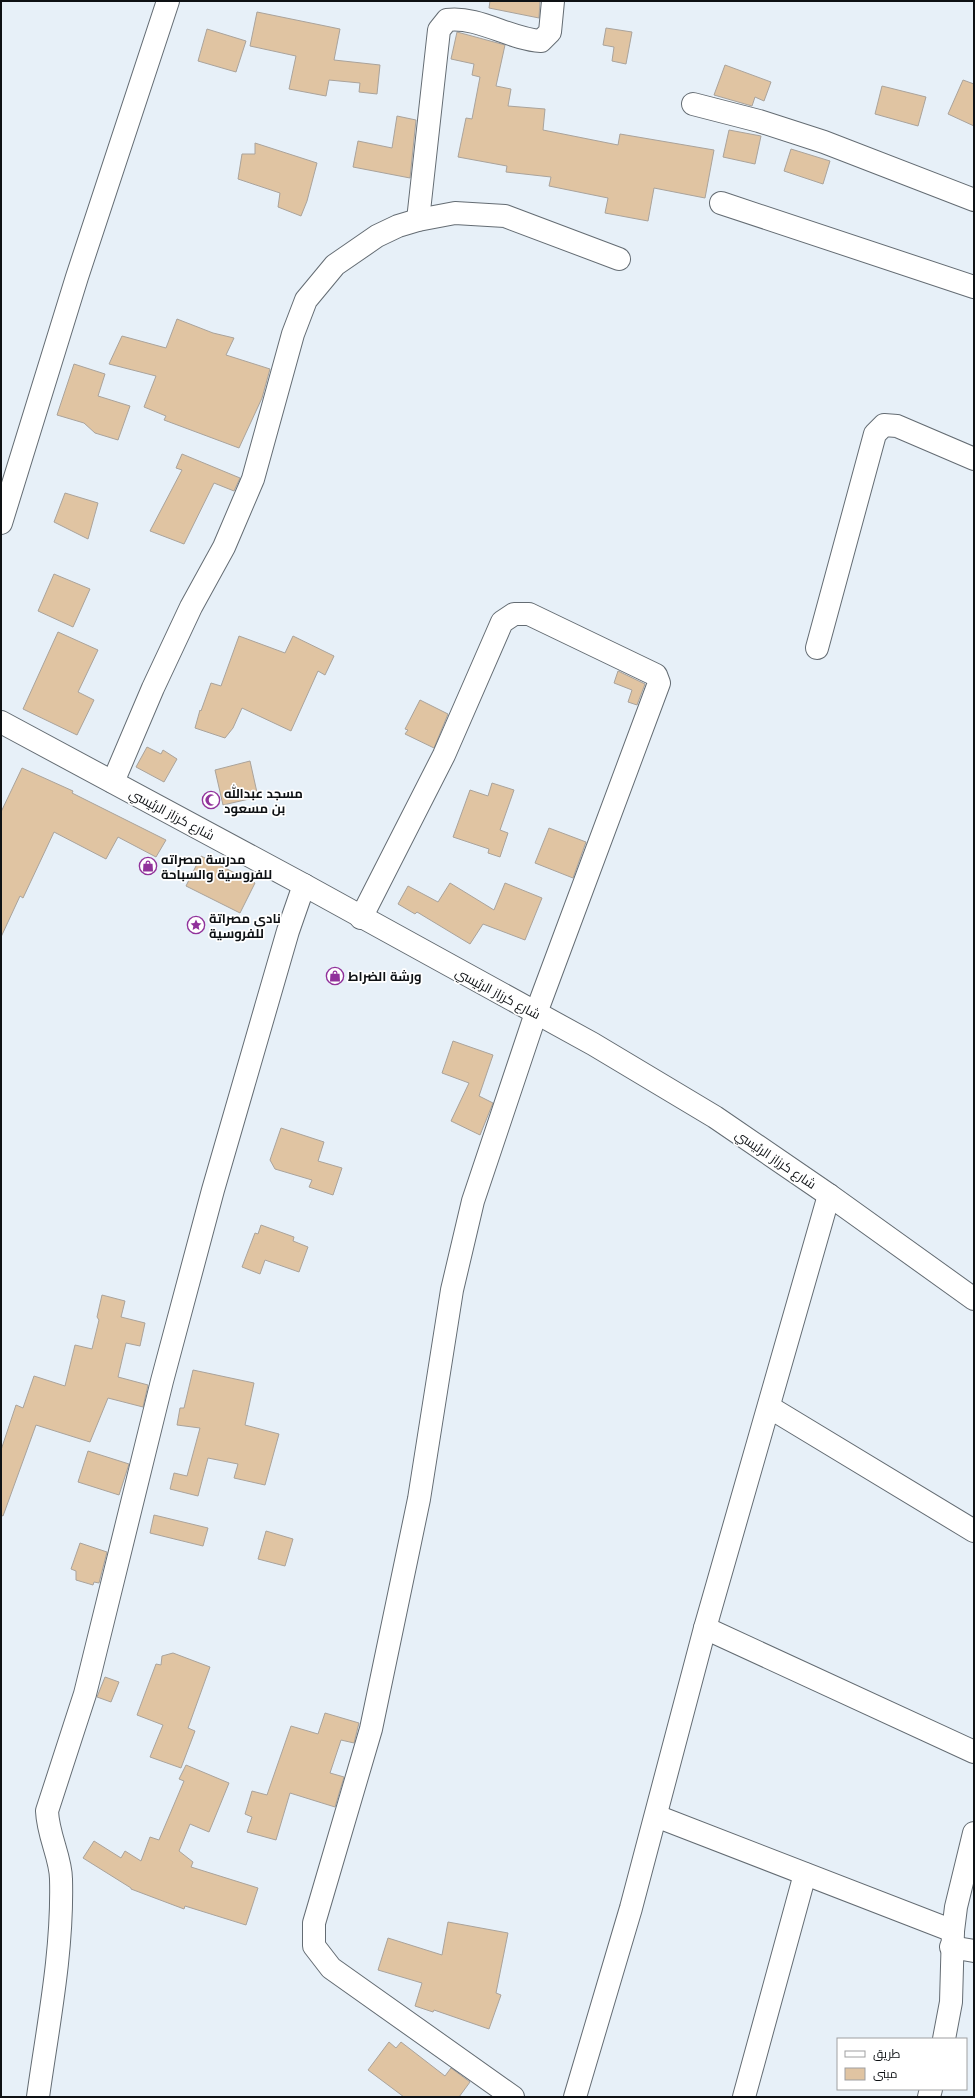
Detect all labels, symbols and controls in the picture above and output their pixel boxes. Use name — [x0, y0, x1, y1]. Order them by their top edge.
place label: مسجد عبدالله بن مسعود — [224, 784, 303, 817]
street label: شارع كرزاز الرئيسي — [125, 785, 217, 846]
mosque icon: مسجد عبدالله بن مسعود — [201, 790, 221, 810]
place label: مدرسة مصراته للفروسية والسباحة — [161, 851, 272, 883]
shop icon: مدرسة مصراته للفروسية والسباحة — [138, 856, 158, 876]
place label: نادي مصراتة للفروسية — [209, 910, 281, 942]
place icon: نادي مصراتة للفروسية — [186, 915, 206, 935]
street label: شارع كرزاز الرئيسي — [451, 964, 543, 1025]
shop icon: ورشة الضراط — [325, 966, 345, 986]
place label: ورشة الضراط — [348, 968, 422, 985]
street label: شارع كرزاز الرئيسي — [731, 1126, 819, 1194]
legend — [837, 2038, 967, 2090]
text: طريق — [873, 2046, 901, 2061]
text: مبنى — [873, 2066, 898, 2081]

